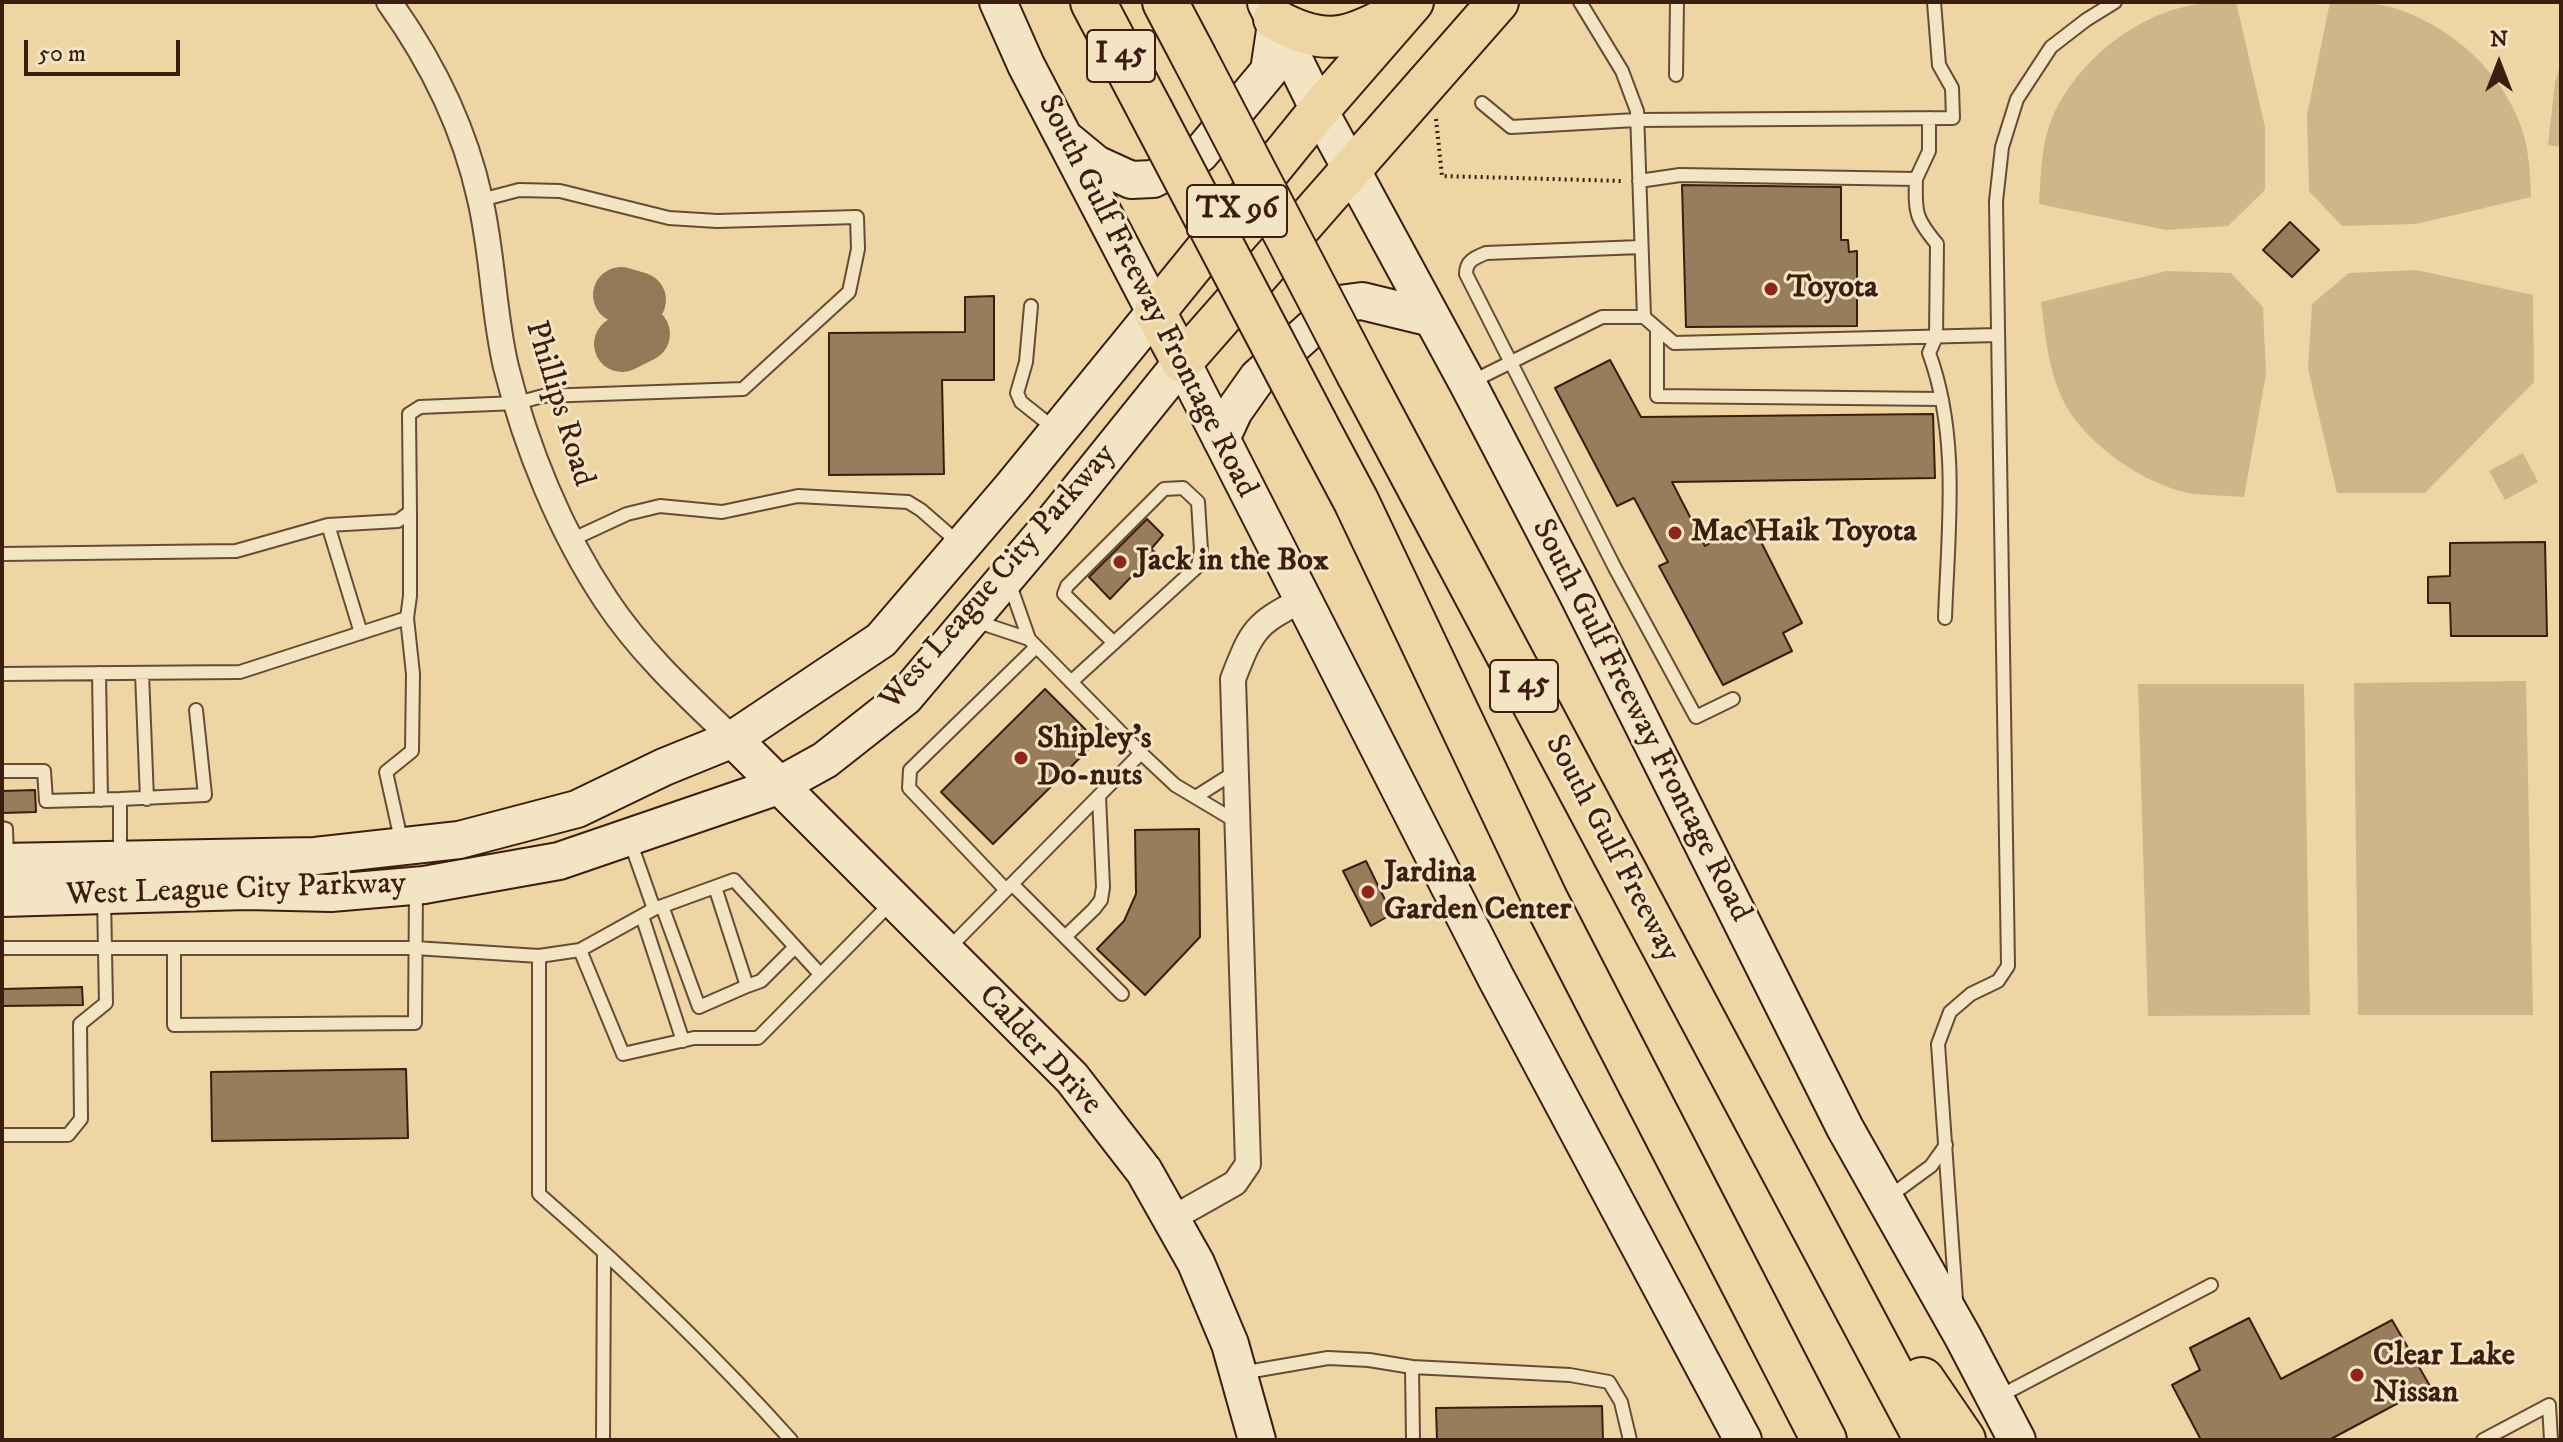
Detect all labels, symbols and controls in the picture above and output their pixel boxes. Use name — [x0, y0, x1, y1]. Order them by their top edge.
scale bar — [28, 24, 184, 74]
north arrow — [2459, 24, 2539, 104]
text: N — [2490, 26, 2508, 53]
road number: I 45 — [1087, 30, 1155, 82]
text: 50 m — [38, 39, 86, 69]
street label: South Gulf Freeway Frontage Road — [1028, 89, 1264, 505]
road number: TX 96 — [1187, 185, 1287, 237]
place label: Toyota — [1787, 270, 1878, 308]
marker: Toyota — [1762, 280, 1780, 298]
street label: Phillips Road — [515, 317, 601, 491]
street label: West League City Parkway — [873, 437, 1125, 719]
street label: South Gulf Freeway Frontage Road — [1522, 513, 1758, 929]
place label: Mac Haik Toyota — [1691, 514, 1917, 552]
marker: Mac Haik Toyota — [1666, 524, 1684, 542]
place label: Jack in the Box — [1136, 543, 1329, 581]
marker: Jack in the Box — [1111, 553, 1129, 571]
road number: I 45 — [1490, 660, 1558, 712]
place label: Shipley's Do-nuts — [1037, 721, 1152, 796]
street label: South Gulf Freeway — [1535, 729, 1687, 969]
marker: Shipley's Do-nuts — [1012, 749, 1030, 767]
place label: Jardina Garden Center — [1384, 855, 1571, 930]
street label: West League City Parkway — [65, 866, 407, 916]
marker: Jardina Garden Center — [1359, 883, 1377, 901]
street label: Calder Drive — [969, 978, 1109, 1124]
place label: Clear Lake Nissan — [2373, 1338, 2515, 1413]
marker: Clear Lake Nissan — [2348, 1366, 2366, 1384]

